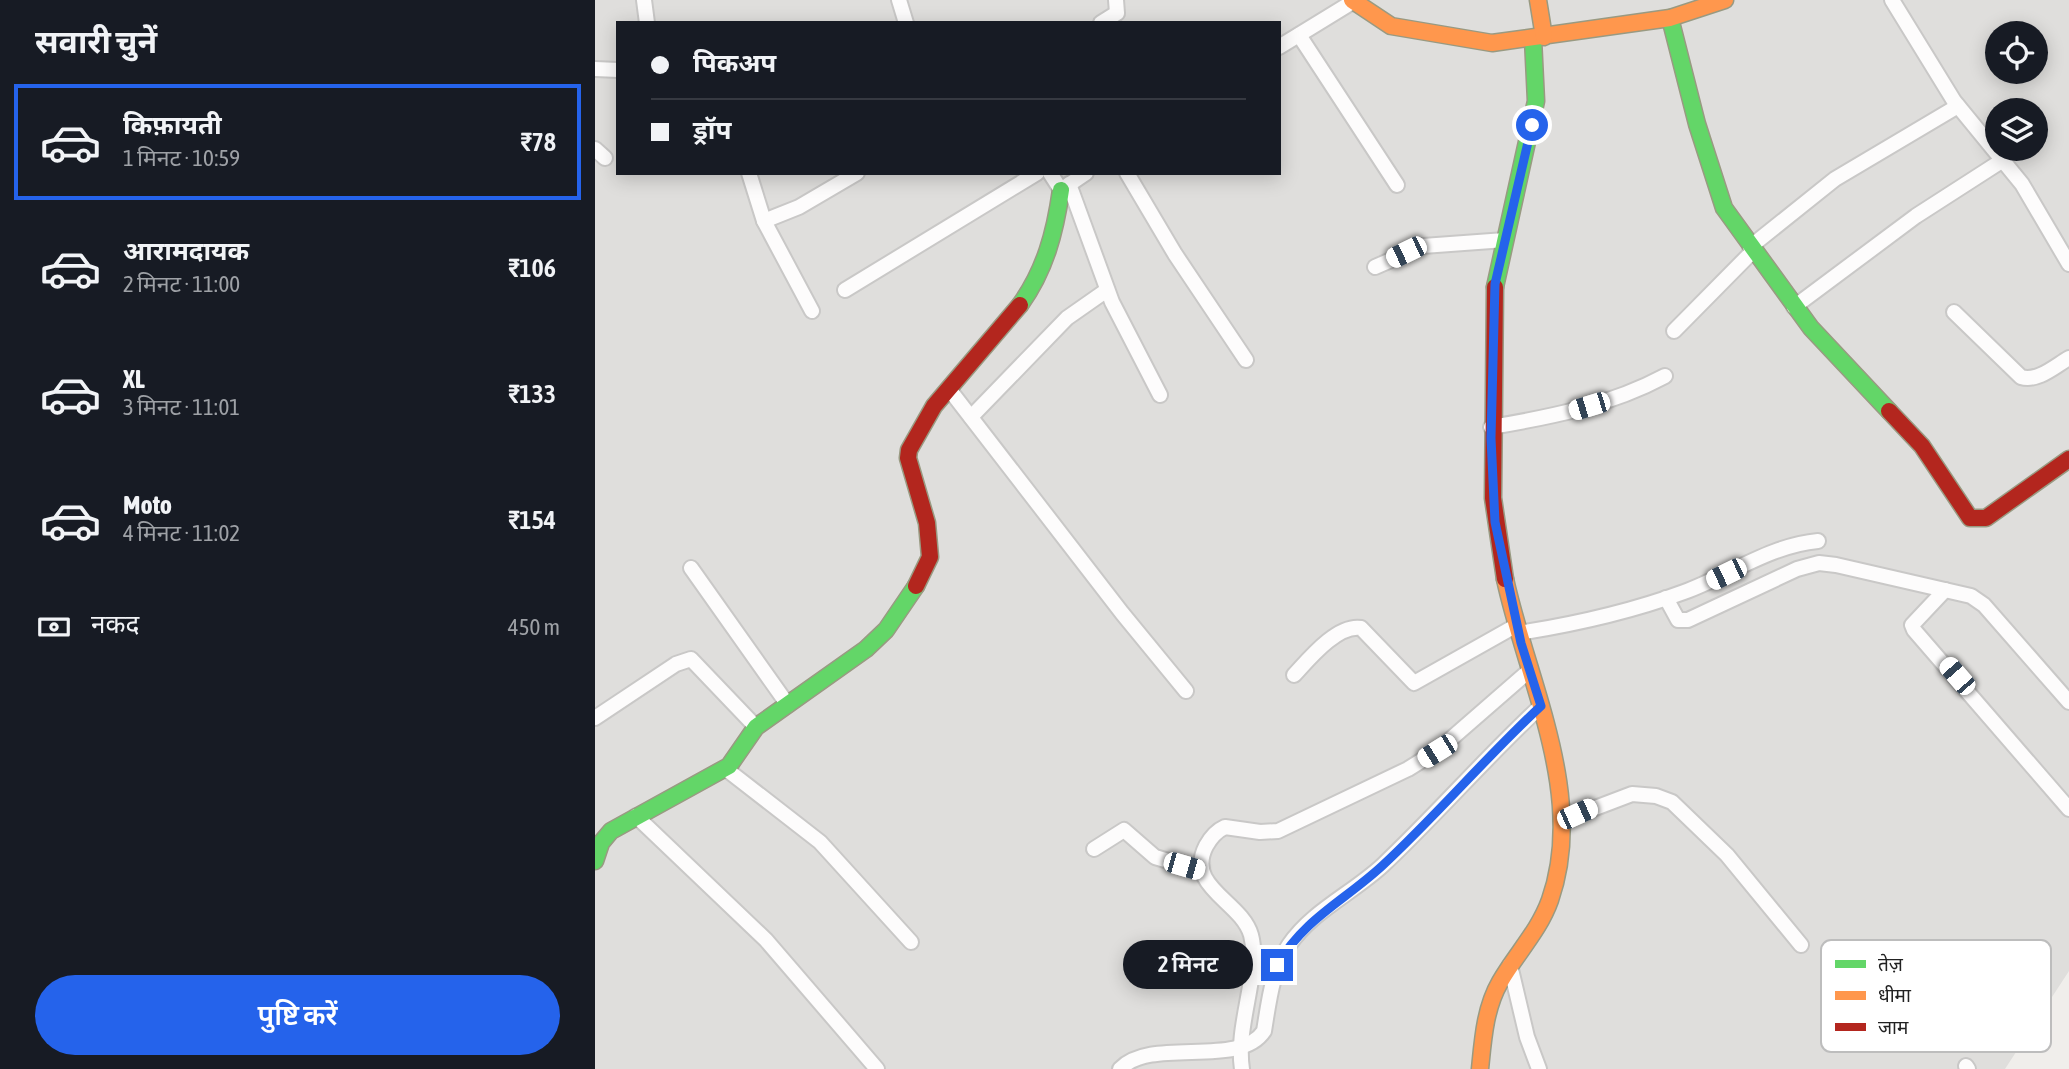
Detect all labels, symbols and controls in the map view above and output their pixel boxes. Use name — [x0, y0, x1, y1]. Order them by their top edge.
map controls — [1985, 21, 2048, 161]
button: locate — [1985, 21, 2048, 84]
text: सवारी चुनें — [35, 23, 157, 60]
text: पिकअप — [693, 48, 776, 78]
button: layers — [1985, 98, 2048, 161]
route start — [1516, 109, 1548, 141]
text: किफ़ायती — [123, 110, 222, 140]
icon: car — [39, 111, 102, 174]
text: ड्रॉप — [693, 115, 731, 145]
text: ₹78 — [520, 127, 556, 157]
text: 1 मिनट · 10:59 — [123, 145, 240, 171]
car — [1383, 233, 1430, 271]
text: आरामदायक — [123, 236, 249, 266]
icon: car — [39, 237, 102, 300]
text: ₹106 — [508, 253, 556, 283]
text: 2 मिनट · 11:00 — [123, 271, 240, 297]
icon: car — [39, 363, 102, 426]
text: XL — [123, 364, 145, 394]
text: ₹133 — [508, 379, 556, 409]
car — [1566, 390, 1613, 422]
text: 3 मिनट · 11:01 — [123, 394, 240, 420]
icon: car — [39, 489, 102, 552]
text: Moto — [123, 490, 172, 520]
text: ₹154 — [508, 505, 556, 535]
text: 4 मिनट · 11:02 — [123, 520, 240, 546]
car — [1703, 555, 1750, 593]
icon: cash — [35, 608, 73, 646]
text: नकद — [91, 609, 139, 639]
text: 450 m — [508, 614, 560, 640]
car — [1936, 653, 1979, 699]
car — [1414, 731, 1461, 771]
car — [1554, 796, 1601, 832]
car — [1161, 850, 1208, 882]
callout: 2 मिनट — [1123, 940, 1253, 990]
legend — [1821, 940, 2051, 1052]
route end — [1261, 949, 1293, 981]
text: 2 मिनट — [1158, 951, 1218, 977]
text: तेज़ — [1878, 953, 1904, 975]
button: पुष्टि करें — [35, 975, 560, 1055]
text: धीमा — [1878, 984, 1912, 1006]
text: जाम — [1878, 1016, 1909, 1038]

